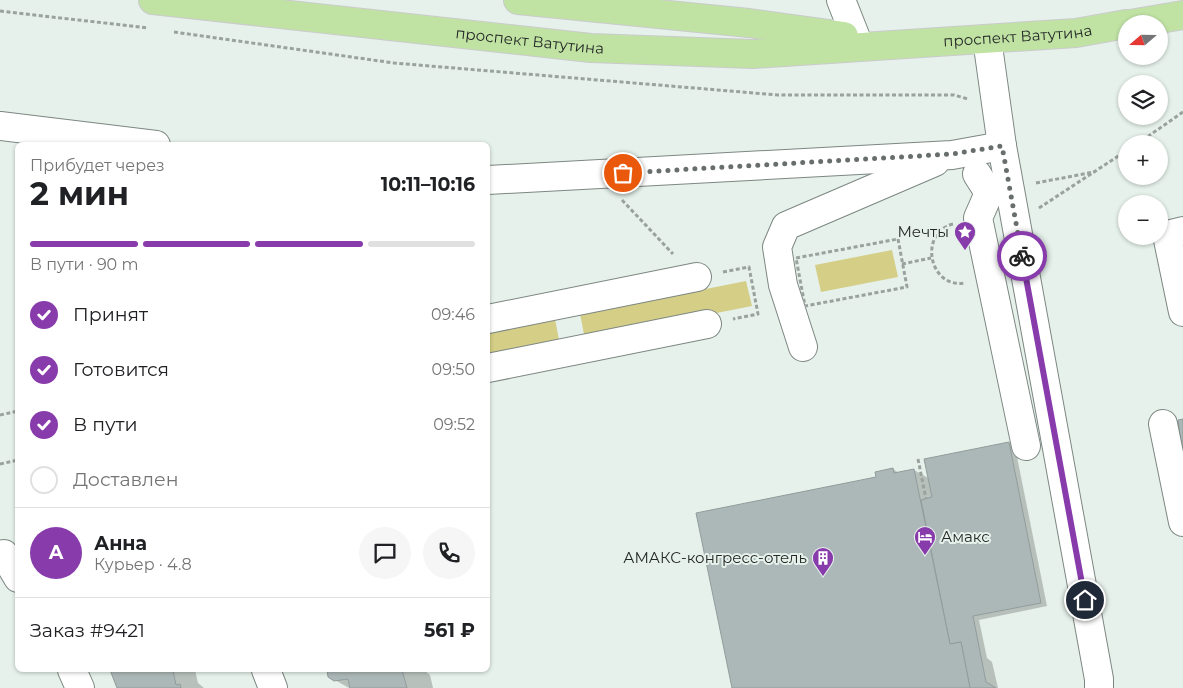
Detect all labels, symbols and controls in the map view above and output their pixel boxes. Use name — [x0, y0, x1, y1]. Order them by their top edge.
north arrow — [1118, 15, 1168, 65]
map controls — [1118, 15, 1168, 245]
street label: проспект Ватутина — [943, 20, 1094, 51]
street label: проспект Ватутина — [455, 23, 604, 57]
button: layers — [1118, 75, 1168, 125]
button: + — [1118, 135, 1168, 185]
pin — [602, 152, 644, 194]
text: Прибудет через — [30, 156, 165, 175]
icon: bag — [609, 159, 637, 187]
text: 10:11–10:16 — [381, 173, 475, 196]
text: 2 мин — [30, 174, 129, 213]
button: − — [1118, 195, 1168, 245]
place icon: Мечты — [953, 220, 977, 251]
place label: Мечты — [897, 222, 949, 241]
courier — [997, 231, 1047, 281]
icon: bike — [1008, 242, 1036, 270]
text: В пути · 90 m — [30, 255, 138, 274]
icon: check — [30, 301, 58, 329]
text: Принят — [73, 303, 148, 326]
text: 09:46 — [431, 305, 475, 324]
icon: check — [30, 356, 58, 384]
text: Готовится — [73, 358, 169, 381]
text: 09:50 — [432, 360, 475, 379]
icon: check — [30, 411, 58, 439]
text: В пути — [73, 413, 138, 436]
text: 09:52 — [433, 415, 475, 434]
text: Доставлен — [73, 468, 179, 491]
hotel icon: Амакс — [913, 525, 937, 556]
button: chat — [359, 527, 411, 579]
button: phone — [423, 527, 475, 579]
place label: Амакс — [941, 527, 990, 546]
text: Анна — [94, 532, 147, 555]
text: А — [48, 541, 64, 564]
building icon: АМАКС-конгресс-отель — [811, 546, 835, 577]
place label: АМАКС-конгресс-отель — [623, 548, 807, 567]
text: Курьер · 4.8 — [94, 555, 192, 574]
pin — [1064, 579, 1106, 621]
icon: home — [1071, 586, 1099, 614]
text: Заказ #9421 — [30, 619, 145, 642]
text: 561 ₽ — [424, 619, 475, 642]

